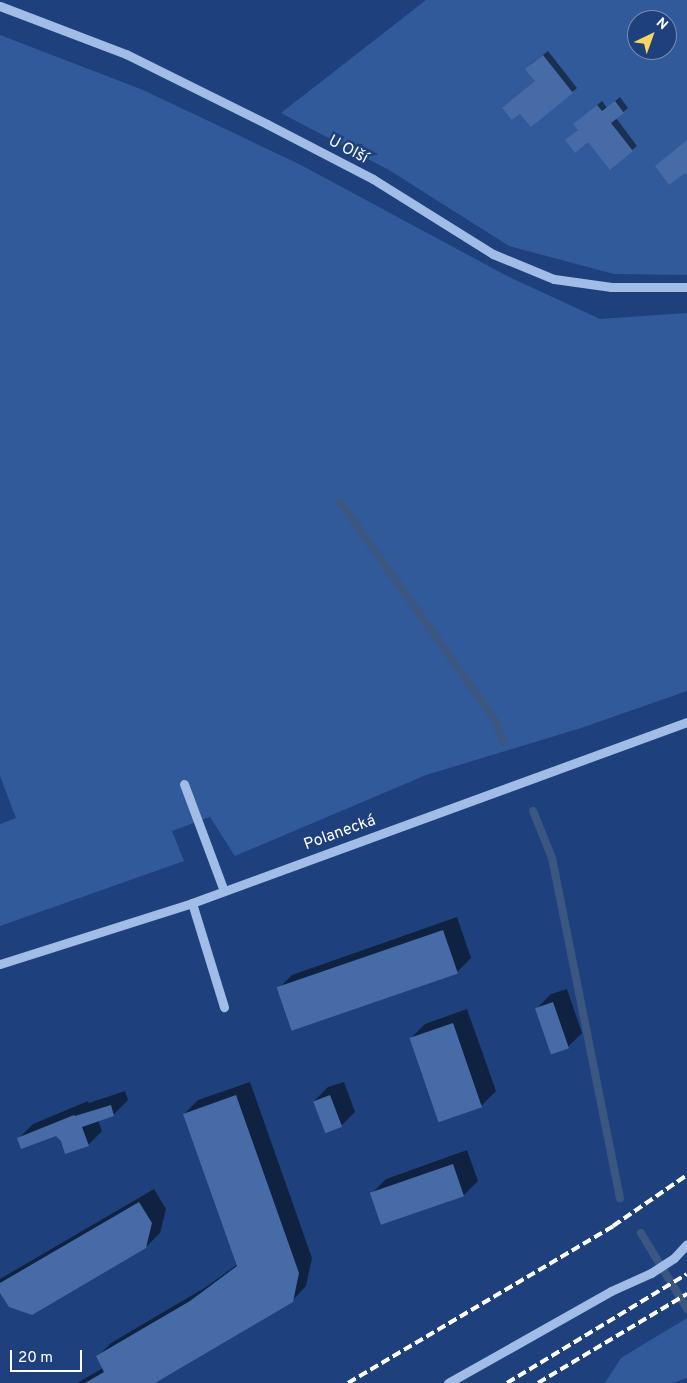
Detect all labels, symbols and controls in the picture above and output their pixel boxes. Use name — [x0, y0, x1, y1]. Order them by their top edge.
north arrow — [627, 10, 677, 60]
text: N — [652, 15, 671, 34]
street label: U Olší — [325, 132, 371, 168]
street label: Polanecká — [302, 811, 378, 855]
scale bar — [12, 1340, 85, 1372]
text: 20 m — [18, 1349, 53, 1368]

